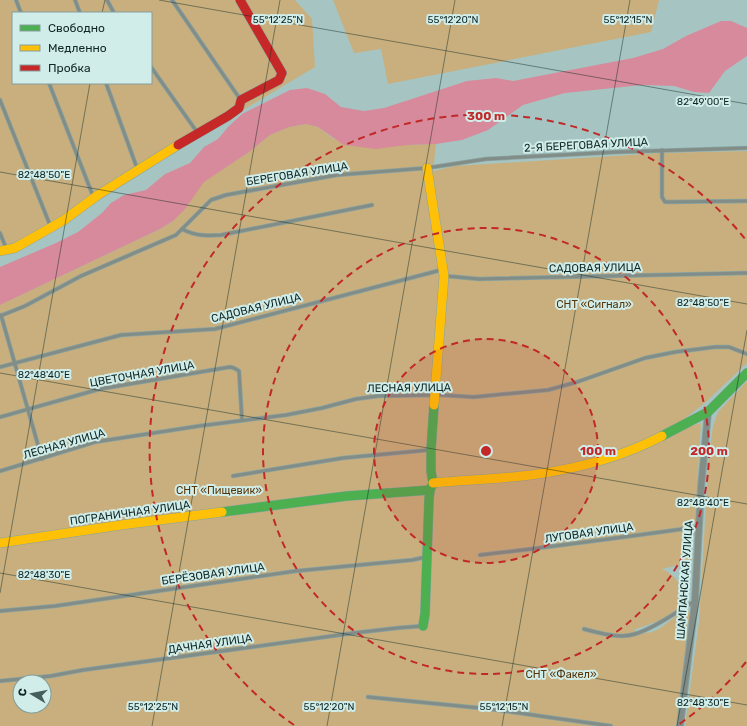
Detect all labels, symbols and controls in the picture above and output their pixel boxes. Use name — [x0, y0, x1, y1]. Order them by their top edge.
legend — [12, 12, 152, 84]
text: 55°12'25"N — [253, 14, 303, 26]
text: 55°12'20"N — [428, 14, 479, 26]
text: 55°12'15"N — [604, 14, 653, 26]
text: Свободно — [48, 21, 105, 35]
text: Медленно — [48, 41, 107, 55]
text: Пробка — [48, 61, 91, 75]
text: 82°49'00"E — [677, 96, 729, 108]
text: 300 m — [467, 109, 505, 123]
street label: 2-Я БЕРЕГОВАЯ УЛИЦА — [524, 135, 649, 155]
street label: БЕРЕГОВАЯ УЛИЦА — [245, 159, 349, 188]
text: 82°48'50"E — [18, 169, 70, 181]
street label: САДОВАЯ УЛИЦА — [549, 261, 642, 275]
street label: САДОВАЯ УЛИЦА — [210, 290, 303, 325]
text: 82°48'50"E — [677, 297, 729, 309]
park label: СНТ «Сигнал» — [556, 298, 632, 311]
street label: ЦВЕТОЧНАЯ УЛИЦА — [89, 358, 196, 390]
text: 82°48'40"E — [18, 369, 70, 381]
street label: ЛЕСНАЯ УЛИЦА — [367, 381, 452, 395]
street label: ЛЕСНАЯ УЛИЦА — [22, 426, 107, 462]
centre of rings — [479, 444, 493, 458]
text: 100 m — [580, 444, 616, 458]
text: 200 m — [690, 444, 728, 458]
park label: СНТ «Пищевик» — [176, 484, 262, 497]
text: 82°48'40"E — [677, 497, 729, 509]
street label: ПОГРАНИЧНАЯ УЛИЦА — [69, 498, 192, 528]
street label: ЛУГОВАЯ УЛИЦА — [544, 520, 635, 546]
street label: ШАМПАНСКАЯ УЛИЦА — [674, 520, 696, 640]
street label: БЕРЁЗОВАЯ УЛИЦА — [161, 560, 266, 588]
text: 82°48'30"E — [18, 569, 70, 581]
street label: ДАЧНАЯ УЛИЦА — [167, 632, 254, 656]
park label: СНТ «Факел» — [525, 668, 597, 681]
north arrow — [12, 674, 52, 714]
text: С — [16, 687, 30, 697]
text: 82°48'30"E — [677, 697, 729, 709]
text: 55°12'25"N — [128, 701, 178, 713]
text: 55°12'20"N — [304, 701, 355, 713]
text: 55°12'15"N — [480, 701, 529, 713]

